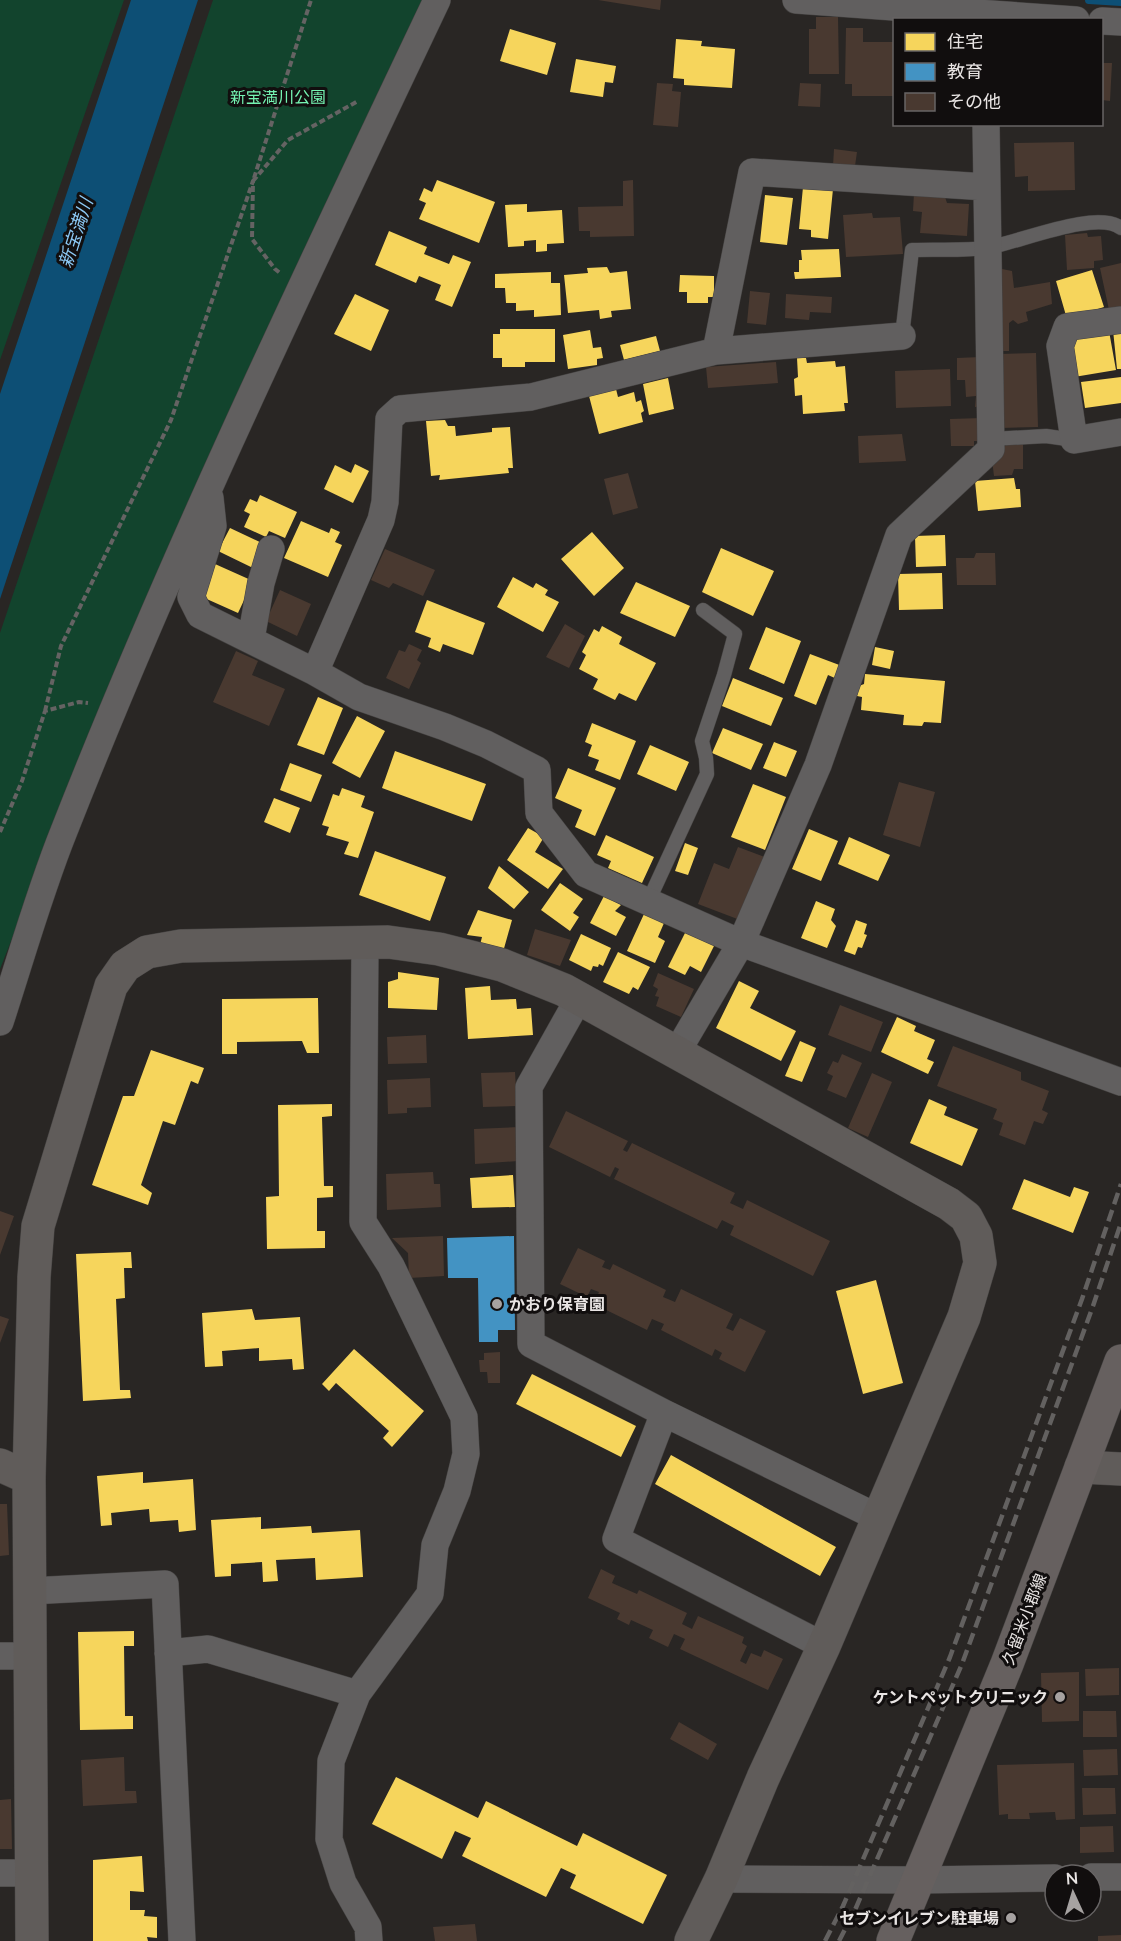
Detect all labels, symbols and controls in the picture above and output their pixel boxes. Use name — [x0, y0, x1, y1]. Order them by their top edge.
legend — [893, 18, 1103, 126]
text: 住宅 — [947, 30, 983, 52]
text: 教育 — [947, 60, 983, 82]
park label: 新宝満川公園 — [230, 87, 326, 106]
text: その他 — [947, 90, 1001, 112]
water label: 新宝満川 — [53, 193, 97, 270]
place label: かおり保育園 — [509, 1294, 605, 1313]
marker: かおり保育園 — [490, 1297, 504, 1311]
street label: 久留米小郡線 — [997, 1571, 1050, 1667]
place label: ケントペットクリニック — [872, 1687, 1048, 1706]
marker: ケントペットクリニック — [1053, 1690, 1067, 1704]
north arrow — [1043, 1863, 1103, 1923]
text: N — [1065, 1868, 1079, 1887]
place label: セブンイレブン駐車場 — [839, 1908, 999, 1927]
marker: セブンイレブン駐車場 — [1004, 1911, 1018, 1925]

